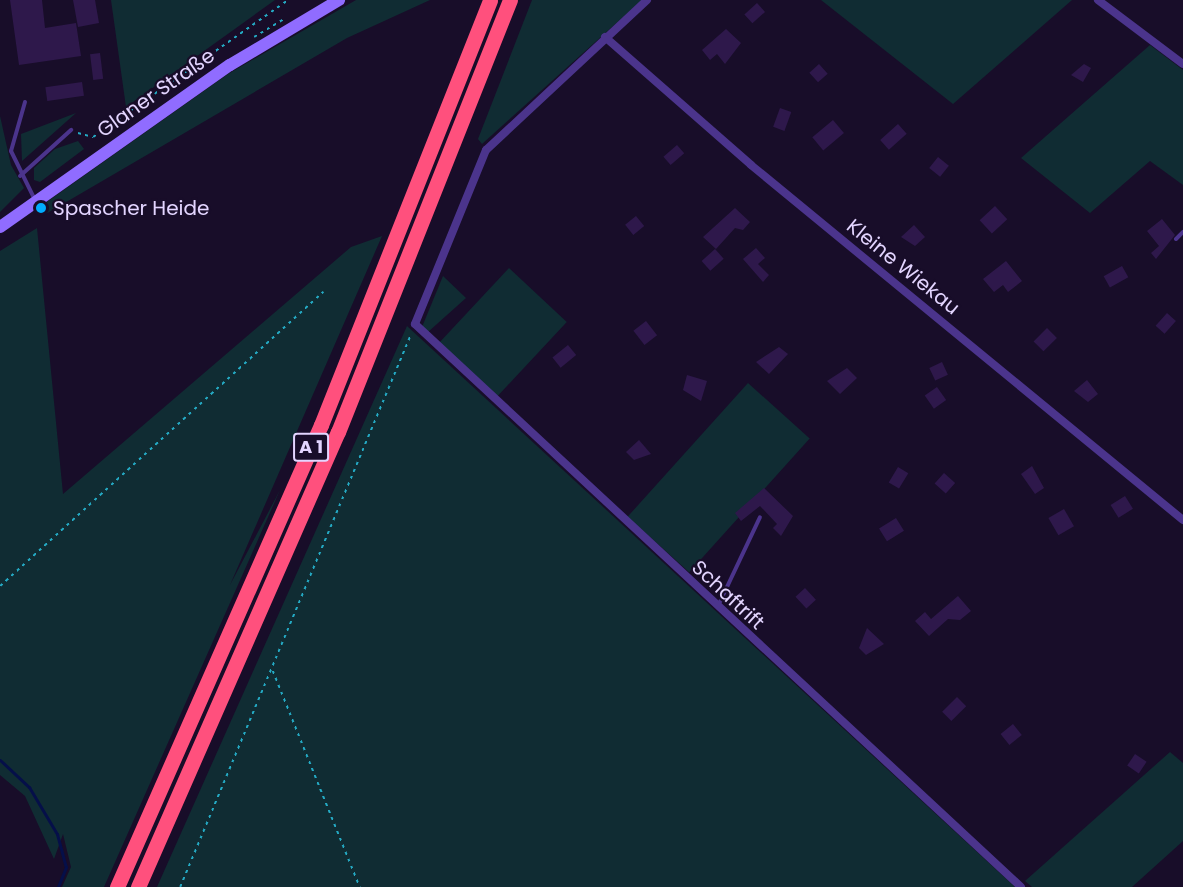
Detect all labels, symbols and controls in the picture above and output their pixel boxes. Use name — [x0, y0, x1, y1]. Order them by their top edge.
street label: Glaner Straße — [93, 44, 219, 142]
place label: Spascher Heide — [53, 196, 209, 220]
marker: Spascher Heide — [34, 201, 48, 215]
street label: Kleine Wiekau — [842, 214, 964, 320]
road number: A 1 — [293, 432, 329, 462]
street label: Schaftrift — [687, 555, 769, 635]

